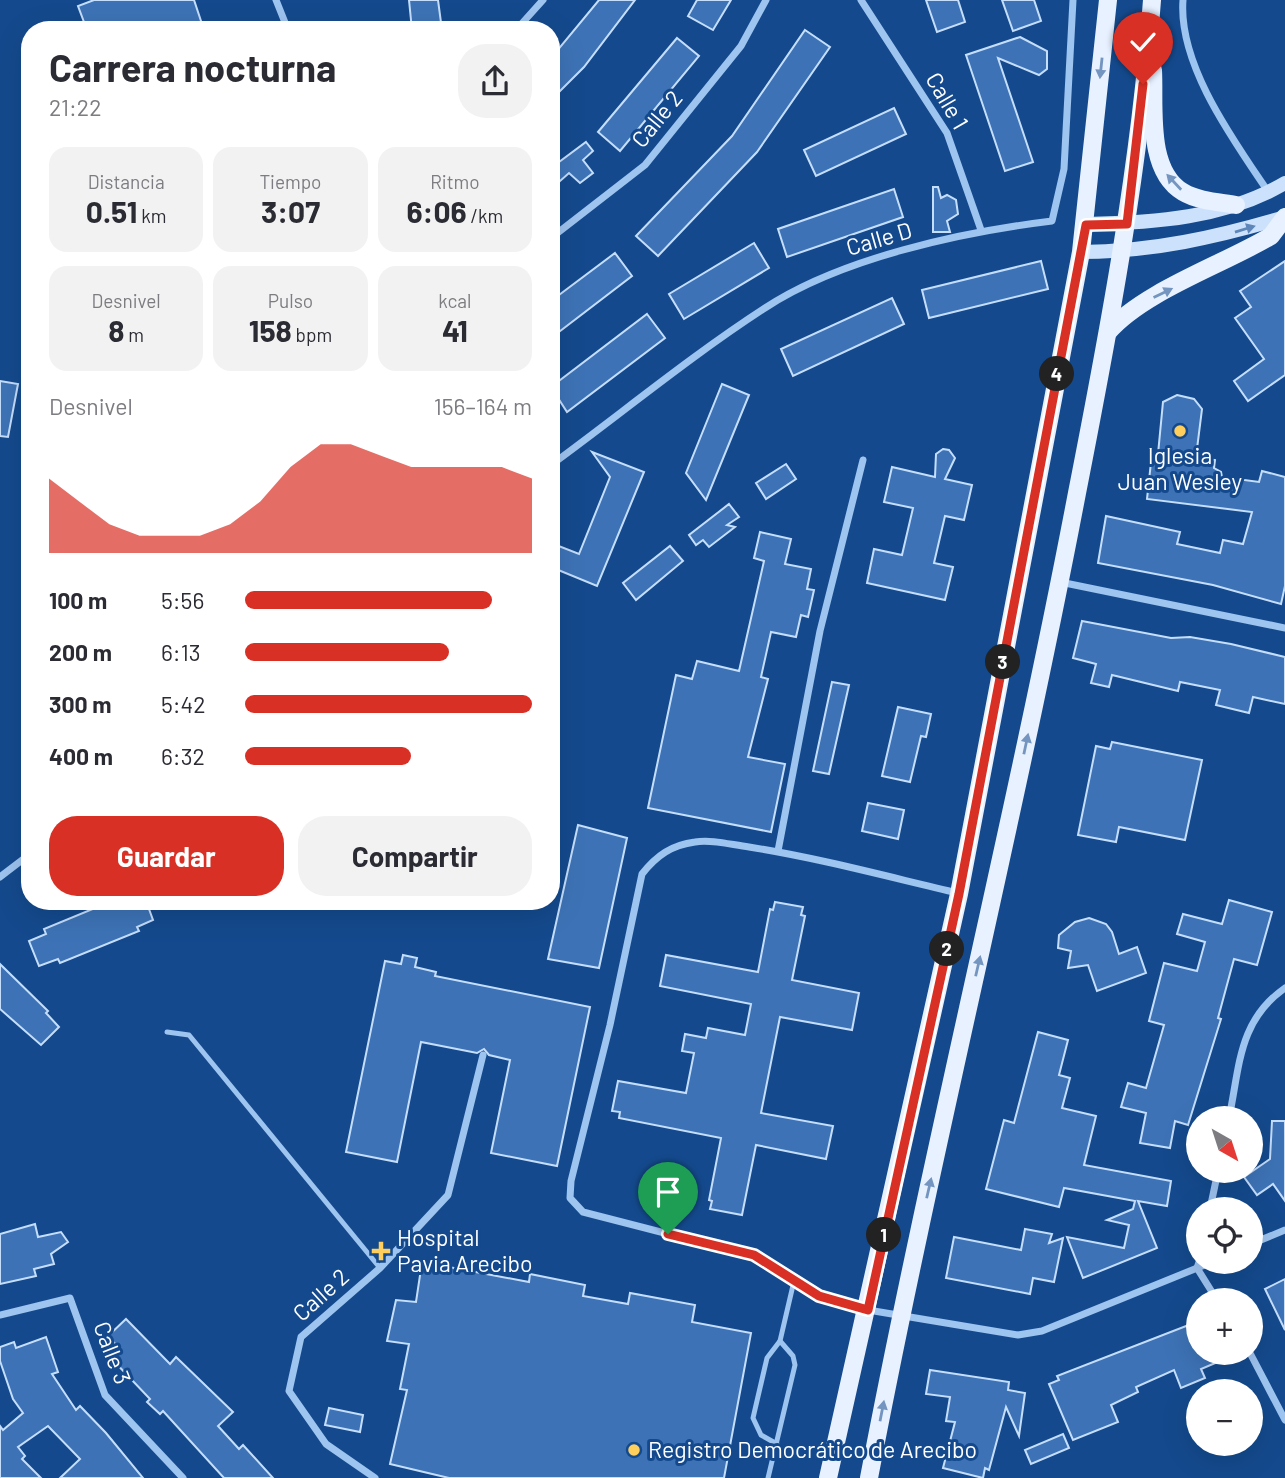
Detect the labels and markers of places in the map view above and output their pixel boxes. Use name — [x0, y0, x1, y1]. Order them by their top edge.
pin — [1113, 12.0, 1173, 84]
pin: 4 — [1040, 356, 1074, 392]
marker: Iglesia Juan Wesley — [1172, 423, 1188, 439]
place label: Iglesia Juan Wesley — [1118, 441, 1243, 495]
pin: 3 — [986, 644, 1020, 680]
pin: 2 — [930, 932, 964, 967]
pin — [638, 1162, 698, 1234]
pin: 1 — [866, 1218, 902, 1252]
place label: Hospital Pavia Arecibo — [397, 1223, 533, 1277]
marker: Hospital Pavia Arecibo — [371, 1241, 391, 1261]
place label: Registro Democrático de Arecibo — [648, 1435, 977, 1463]
marker: Registro Democrático de Arecibo — [626, 1442, 642, 1458]

